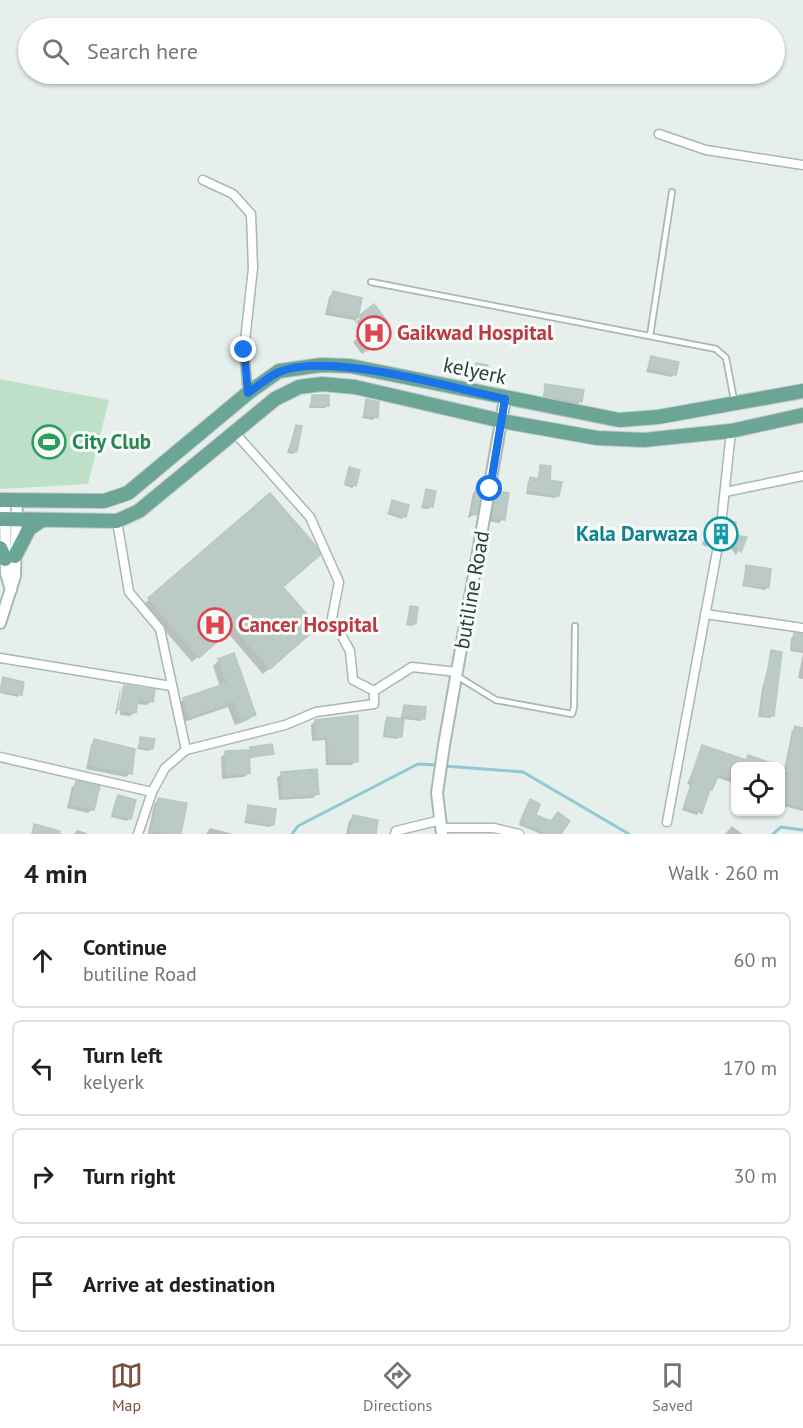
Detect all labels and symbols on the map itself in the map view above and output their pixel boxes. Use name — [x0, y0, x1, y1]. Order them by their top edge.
hospital icon: Gaikwad Hospital — [356, 315, 392, 351]
place label: Gaikwad Hospital — [397, 319, 554, 346]
route end — [230, 336, 256, 362]
street label: kelyerk — [441, 351, 509, 390]
sports icon: City Club — [31, 424, 67, 460]
place label: City Club — [72, 428, 151, 455]
route start — [476, 475, 502, 501]
building icon: Kala Darwaza — [703, 516, 739, 552]
place label: Kala Darwaza — [576, 520, 698, 547]
street label: butiline Road — [448, 529, 495, 651]
hospital icon: Cancer Hospital — [197, 607, 233, 643]
place label: Cancer Hospital — [238, 611, 379, 638]

